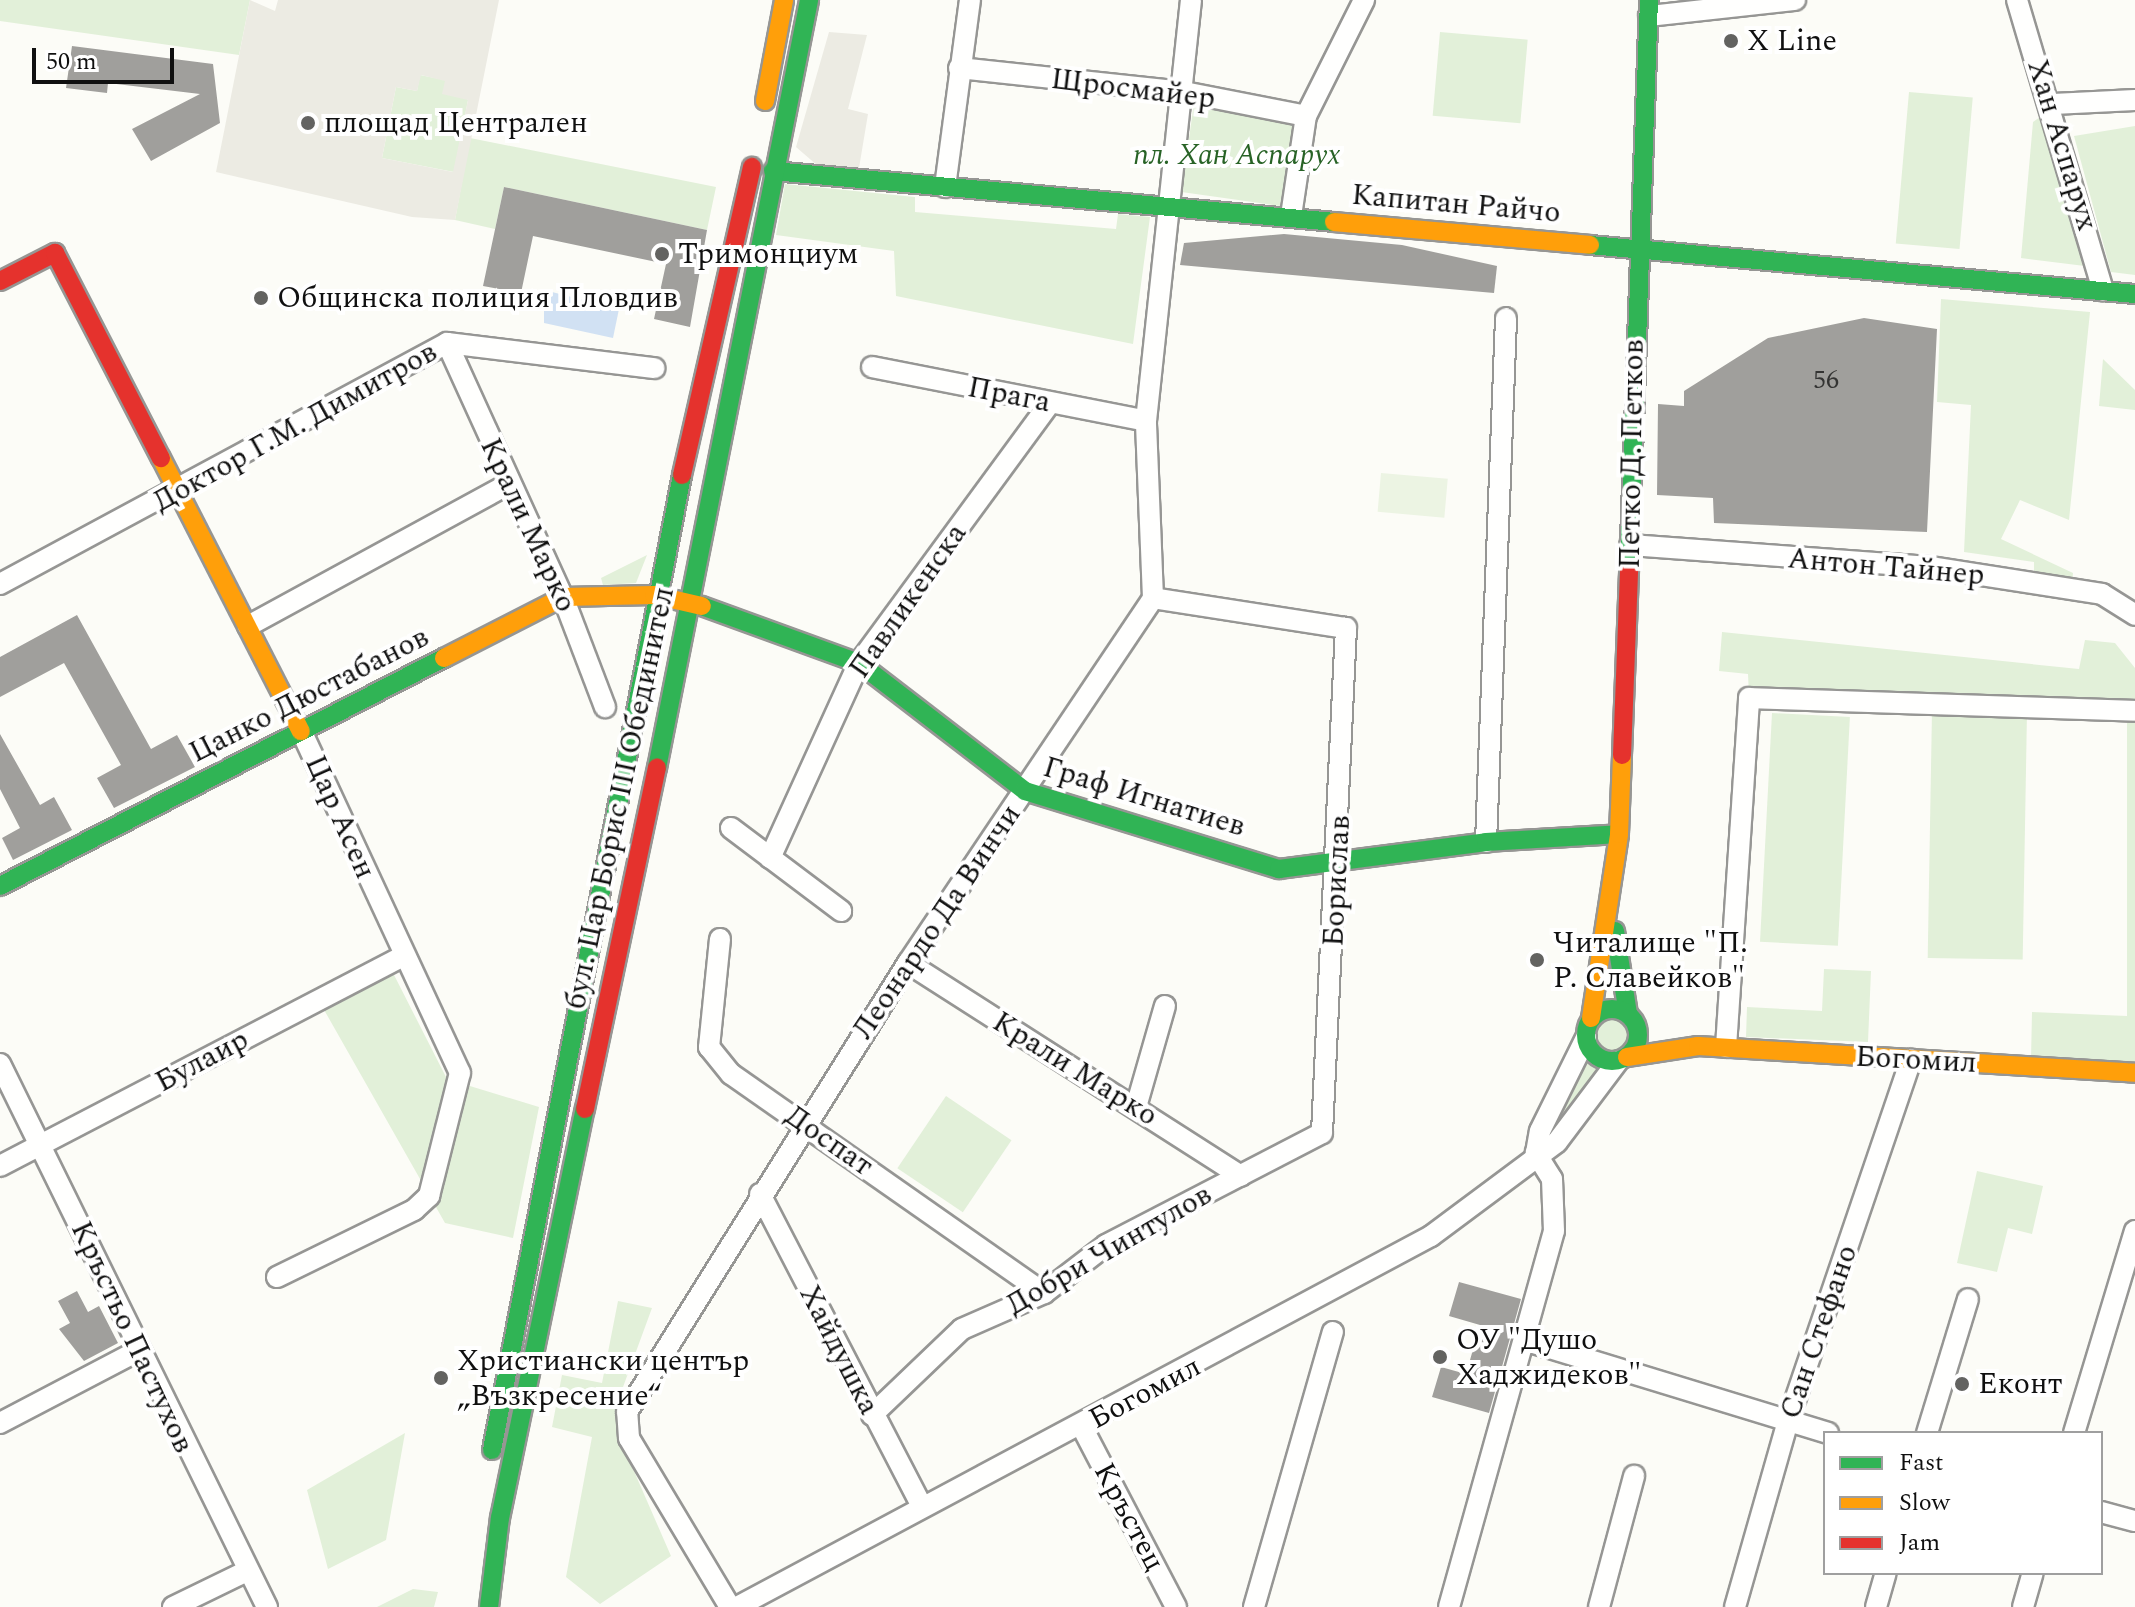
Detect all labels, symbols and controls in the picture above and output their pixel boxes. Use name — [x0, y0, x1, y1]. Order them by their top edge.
place label: X Line — [1747, 23, 1837, 59]
scale bar — [36, 32, 178, 82]
marker: X Line — [1722, 32, 1740, 50]
text: 50 m — [46, 44, 97, 80]
street label: Хан Аспарух — [2019, 55, 2105, 235]
street label: Щросмайер — [1049, 61, 1217, 117]
place label: площад Централен — [324, 105, 588, 141]
marker: площад Централен — [299, 114, 317, 132]
park label: пл. Хан Аспарух — [1133, 137, 1341, 173]
street label: Капитан Райчо — [1350, 177, 1562, 231]
place label: Тримонциум — [678, 236, 858, 272]
marker: Тримонциум — [653, 245, 671, 263]
place label: Общинска полиция Пловдив — [277, 280, 678, 316]
marker: Общинска полиция Пловдив — [252, 289, 270, 307]
street label: Доктор Г.М. Димитров — [147, 334, 443, 520]
street label: Петко Д. Петков — [1612, 339, 1652, 569]
house number: 56 — [1813, 365, 1839, 397]
street label: Прага — [965, 369, 1053, 421]
street label: Крали Марко — [472, 432, 584, 618]
street label: Павликенска — [841, 517, 975, 685]
street label: Антон Тайнер — [1786, 540, 1986, 594]
street label: бул. Цар Борис III Обединител — [558, 584, 682, 1012]
street label: Цанко Дюстабанов — [183, 619, 435, 771]
street label: Граф Игнатиев — [1039, 749, 1249, 845]
street label: Цар Асен — [297, 750, 383, 884]
street label: Леонардо Да Винчи — [845, 798, 1029, 1046]
street label: Борислав — [1316, 814, 1358, 948]
place label: Читалище "П. Р. Славейков" — [1553, 925, 1748, 996]
marker: Читалище "П. Р. Славейков" — [1528, 951, 1546, 969]
street label: Крали Марко — [986, 1004, 1164, 1134]
street label: Булаир — [149, 1022, 255, 1100]
street label: Богомил — [1854, 1039, 1978, 1081]
street label: Доспат — [778, 1098, 880, 1184]
street label: Добри Чинтулов — [1000, 1177, 1218, 1323]
street label: Кръстьо Пастухов — [63, 1216, 201, 1458]
street label: Сан Стефано — [1772, 1240, 1866, 1424]
street label: Хайдушка — [791, 1279, 887, 1421]
place label: ОУ "Душо Хаджидеков" — [1456, 1322, 1642, 1392]
place label: Христиански център „Възкресение“ — [457, 1343, 749, 1414]
marker: ОУ "Душо Хаджидеков" — [1431, 1348, 1449, 1366]
street label: Богомил — [1083, 1349, 1207, 1437]
place label: Еконт — [1978, 1366, 2062, 1402]
marker: Христиански център „Възкресение“ — [432, 1369, 450, 1387]
marker: Еконт — [1953, 1375, 1971, 1393]
legend — [1823, 1431, 2103, 1575]
text: Fast — [1899, 1445, 1944, 1481]
street label: Кръстец — [1086, 1457, 1172, 1577]
text: Slow — [1899, 1485, 1950, 1521]
text: Jam — [1899, 1525, 1940, 1561]

